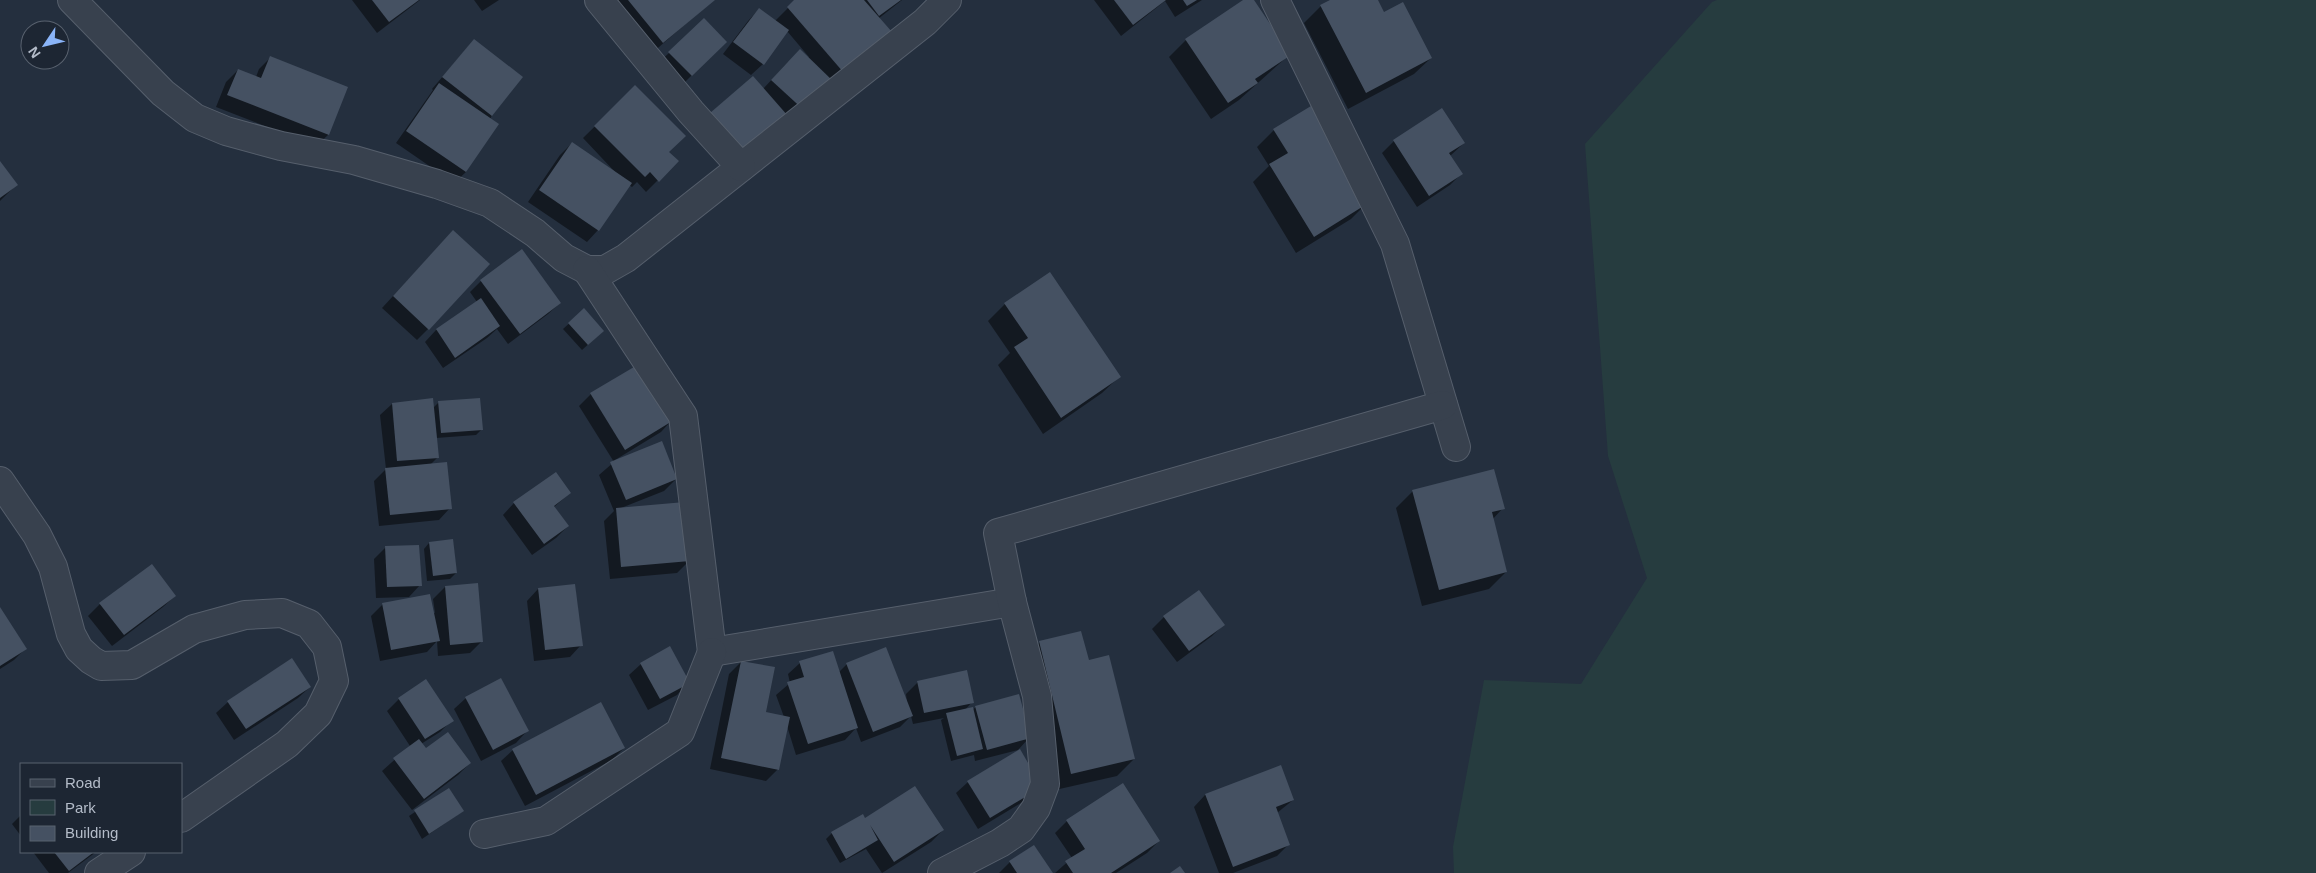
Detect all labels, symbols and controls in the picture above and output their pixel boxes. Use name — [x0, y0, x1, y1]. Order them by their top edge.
north arrow — [20, 20, 70, 70]
text: N — [25, 44, 44, 61]
legend — [20, 763, 182, 853]
text: Road — [65, 774, 101, 791]
text: Park — [65, 799, 96, 816]
text: Building — [65, 824, 118, 841]

